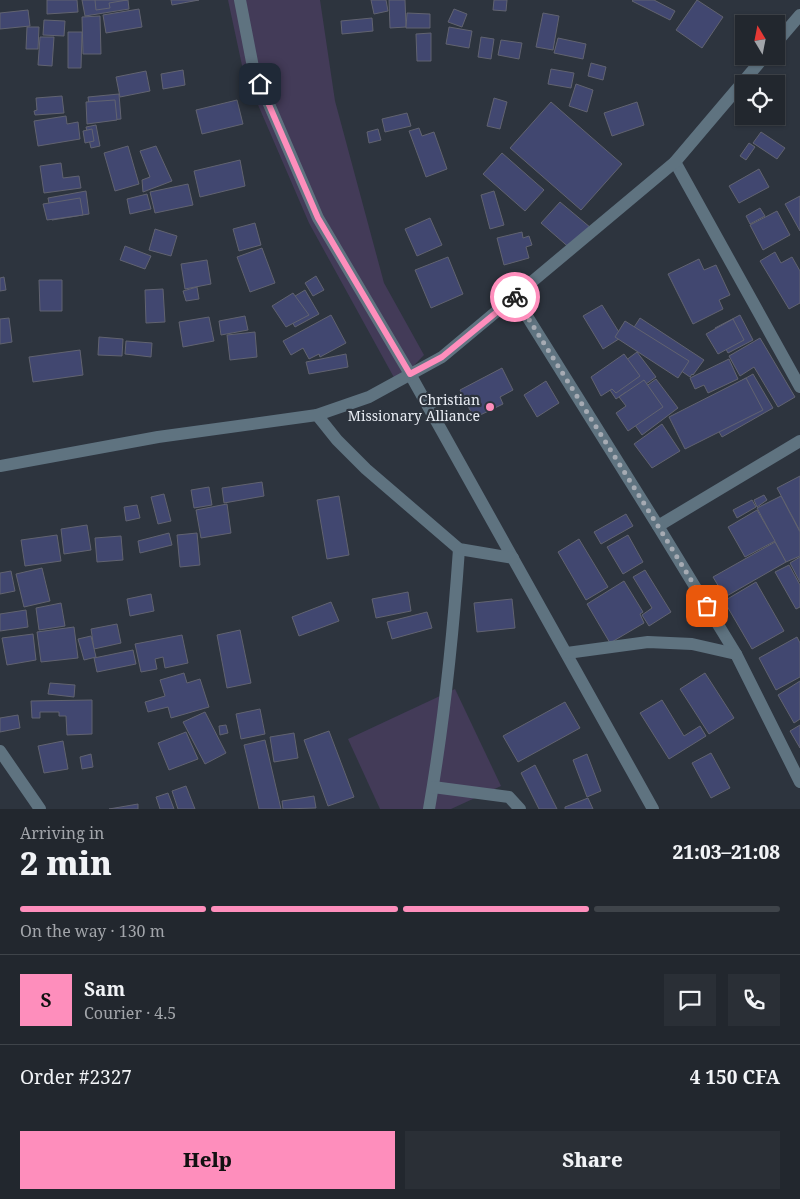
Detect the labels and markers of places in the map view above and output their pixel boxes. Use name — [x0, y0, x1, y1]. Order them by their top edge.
pin — [239, 63, 281, 105]
place label: Christian Missionary Alliance — [348, 390, 480, 425]
marker: Christian Missionary Alliance — [484, 401, 496, 413]
pin — [686, 585, 728, 627]

